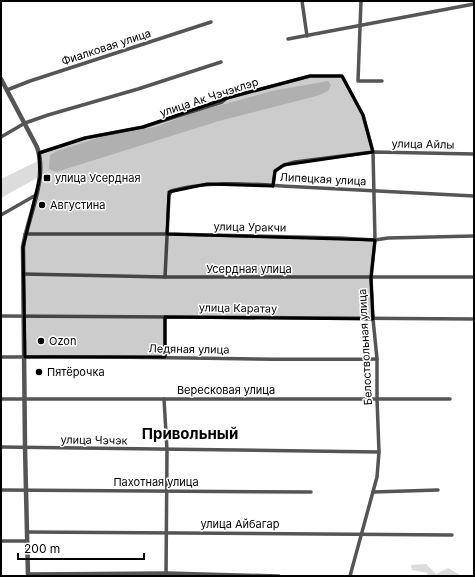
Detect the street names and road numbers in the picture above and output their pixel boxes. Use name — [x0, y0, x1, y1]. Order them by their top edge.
street label: Фиалковая улица — [59, 26, 153, 68]
street label: улица Ак Чэчэклэр — [158, 74, 260, 120]
street label: улица Айлы — [391, 136, 455, 152]
street label: Липецкая улица — [279, 170, 367, 188]
street label: улица Уракчи — [214, 219, 286, 235]
street label: Усердная улица — [206, 262, 292, 276]
street label: Белоствольная улица — [355, 288, 375, 406]
street label: улица Каратау — [199, 300, 277, 316]
street label: Ледяная улица — [148, 341, 230, 357]
street label: Вересковая улица — [177, 383, 275, 397]
street label: улица Чэчэк — [60, 432, 128, 448]
street label: Пахотная улица — [113, 475, 199, 489]
street label: улица Айбагар — [201, 517, 280, 531]

